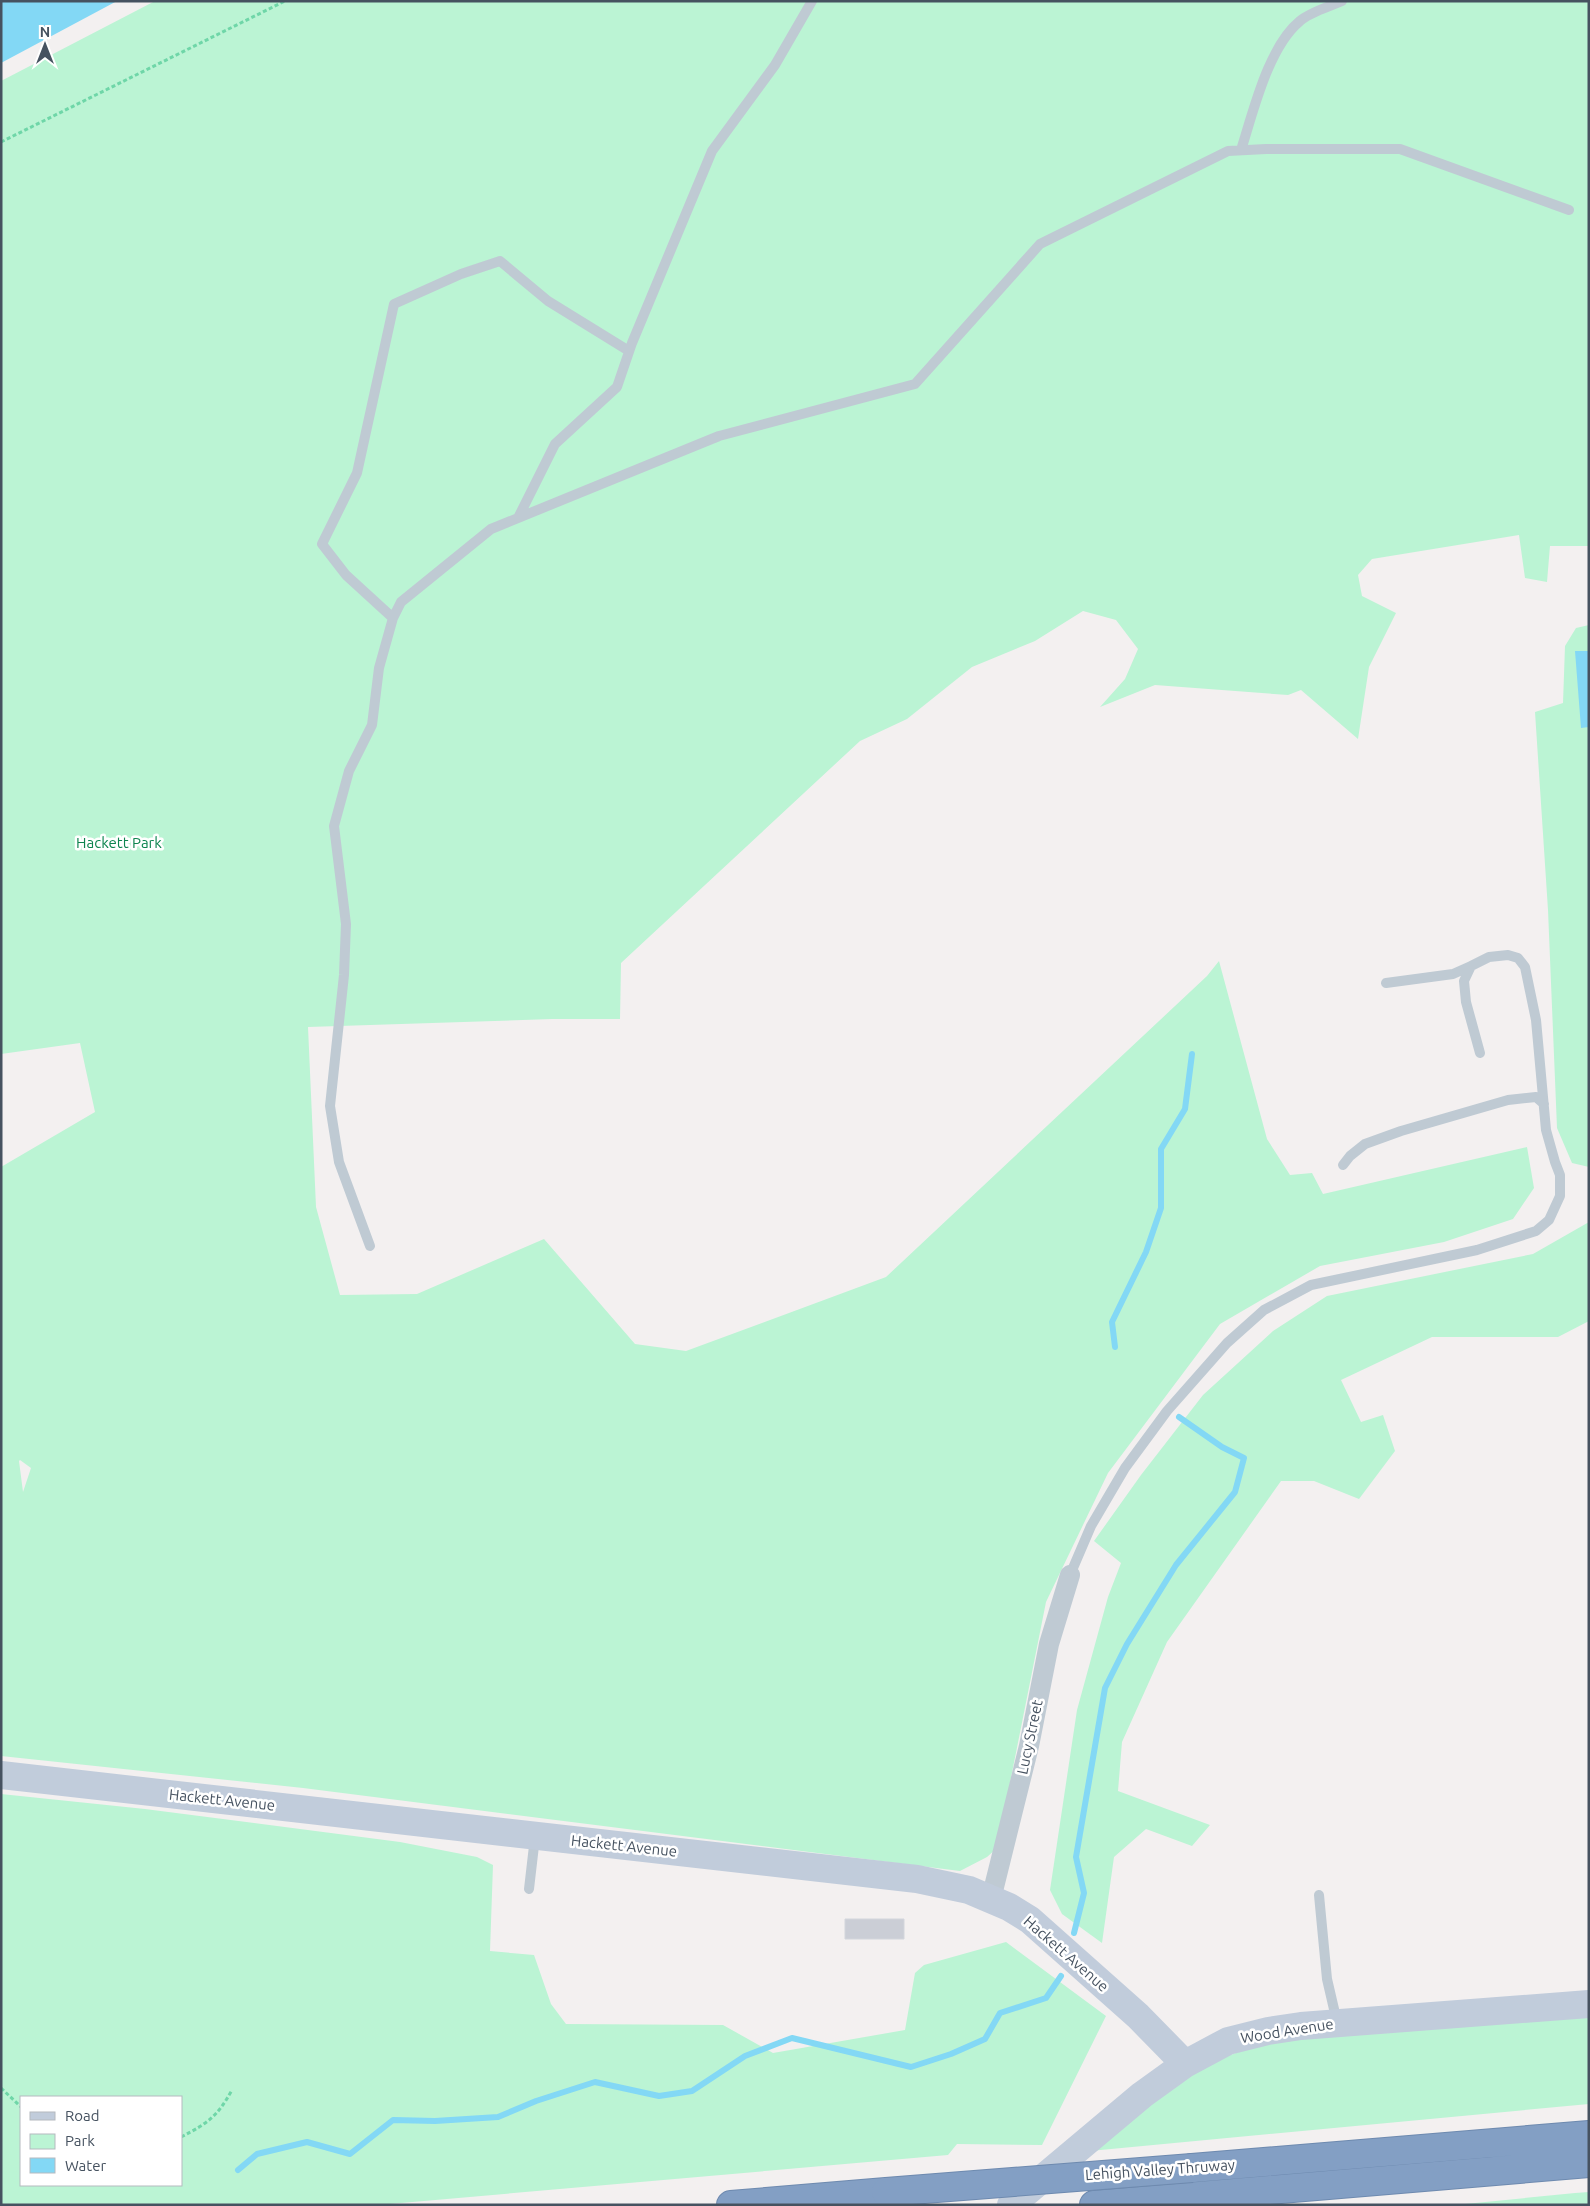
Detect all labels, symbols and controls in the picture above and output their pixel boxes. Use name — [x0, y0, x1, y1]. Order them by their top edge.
north arrow — [20, 20, 70, 70]
text: N — [40, 24, 50, 40]
park label: Hackett Park — [76, 834, 162, 851]
street label: Lucy Street — [1013, 1698, 1046, 1776]
street label: Hackett Avenue — [168, 1785, 276, 1814]
street label: Hackett Avenue — [570, 1831, 678, 1860]
street label: Hackett Avenue — [1021, 1912, 1112, 1995]
street label: Wood Avenue — [1239, 2015, 1335, 2046]
legend — [20, 2096, 182, 2186]
text: Road — [65, 2107, 100, 2124]
text: Park — [65, 2132, 95, 2149]
street label: Lehigh Valley Thruway — [1084, 2156, 1235, 2183]
text: Water — [65, 2157, 106, 2174]

